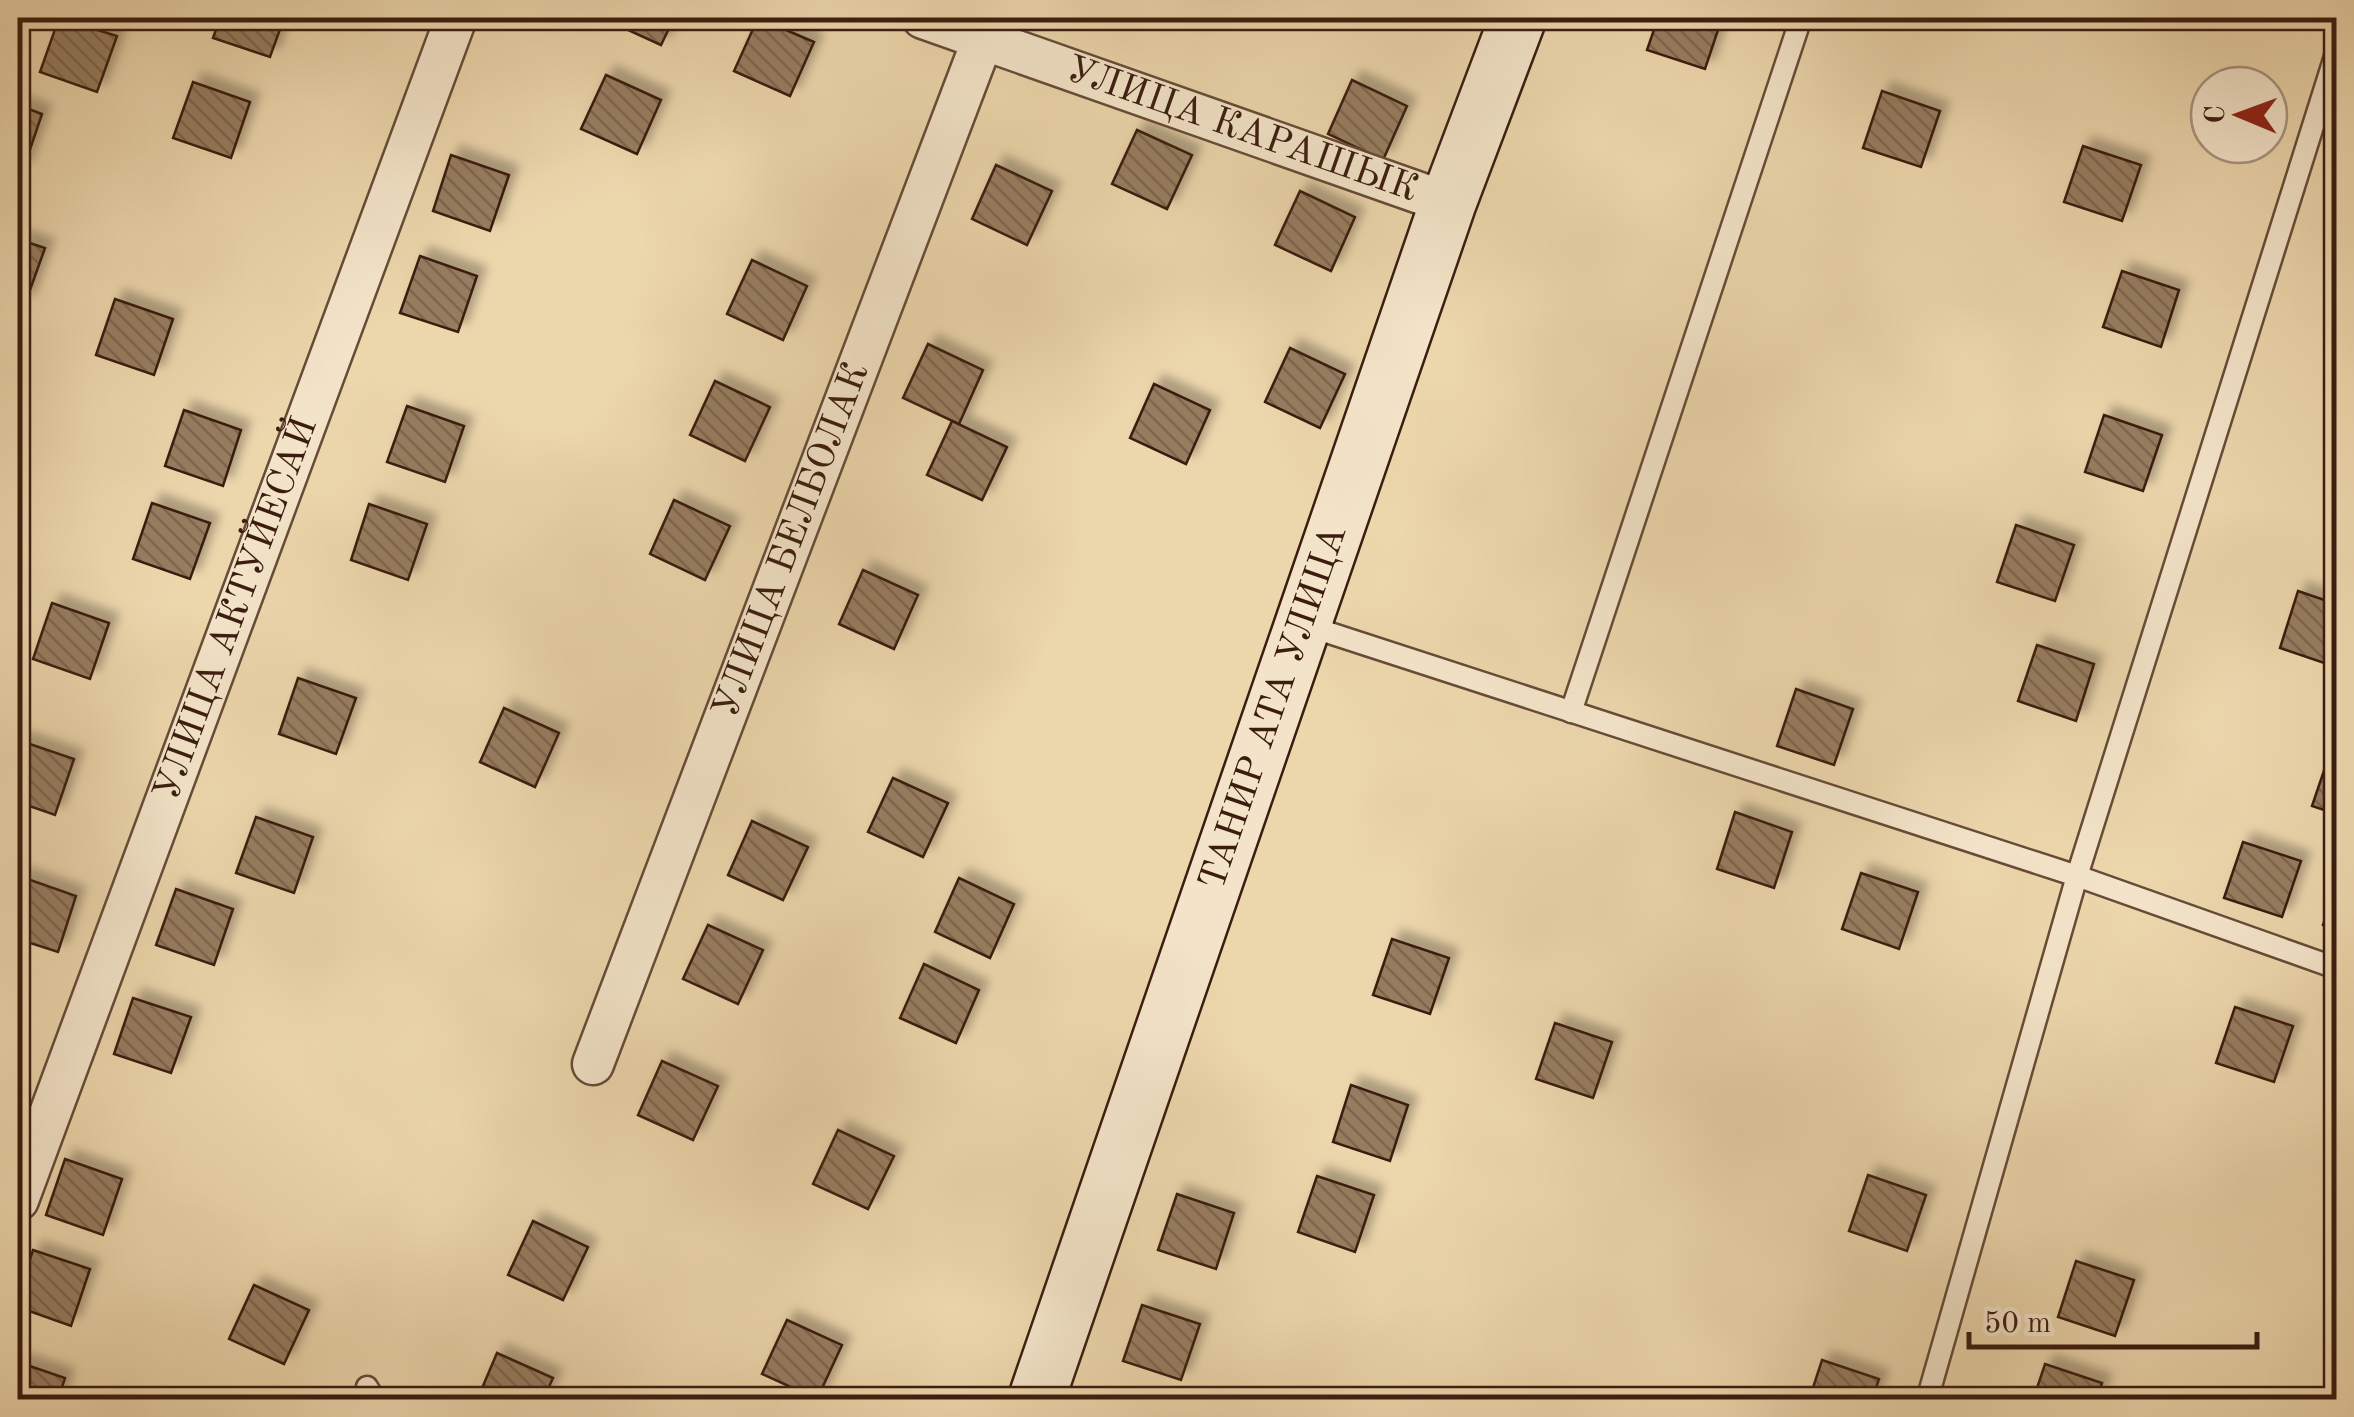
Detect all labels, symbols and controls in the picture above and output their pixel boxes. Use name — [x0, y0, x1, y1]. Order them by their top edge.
street label: УЛИЦА КАРАШЫК — [1061, 51, 1423, 210]
north arrow — [2189, 65, 2289, 165]
text: С — [2202, 105, 2231, 124]
street label: УЛИЦА БЕЛБОЛАК — [707, 358, 877, 723]
street label: УЛИЦА АКТУЙЕСАЙ — [149, 410, 325, 806]
street label: ТАНИР АТА УЛИЦА — [1194, 521, 1354, 895]
scale bar — [1969, 1287, 2256, 1349]
text: 50 m — [1984, 1309, 2051, 1339]

